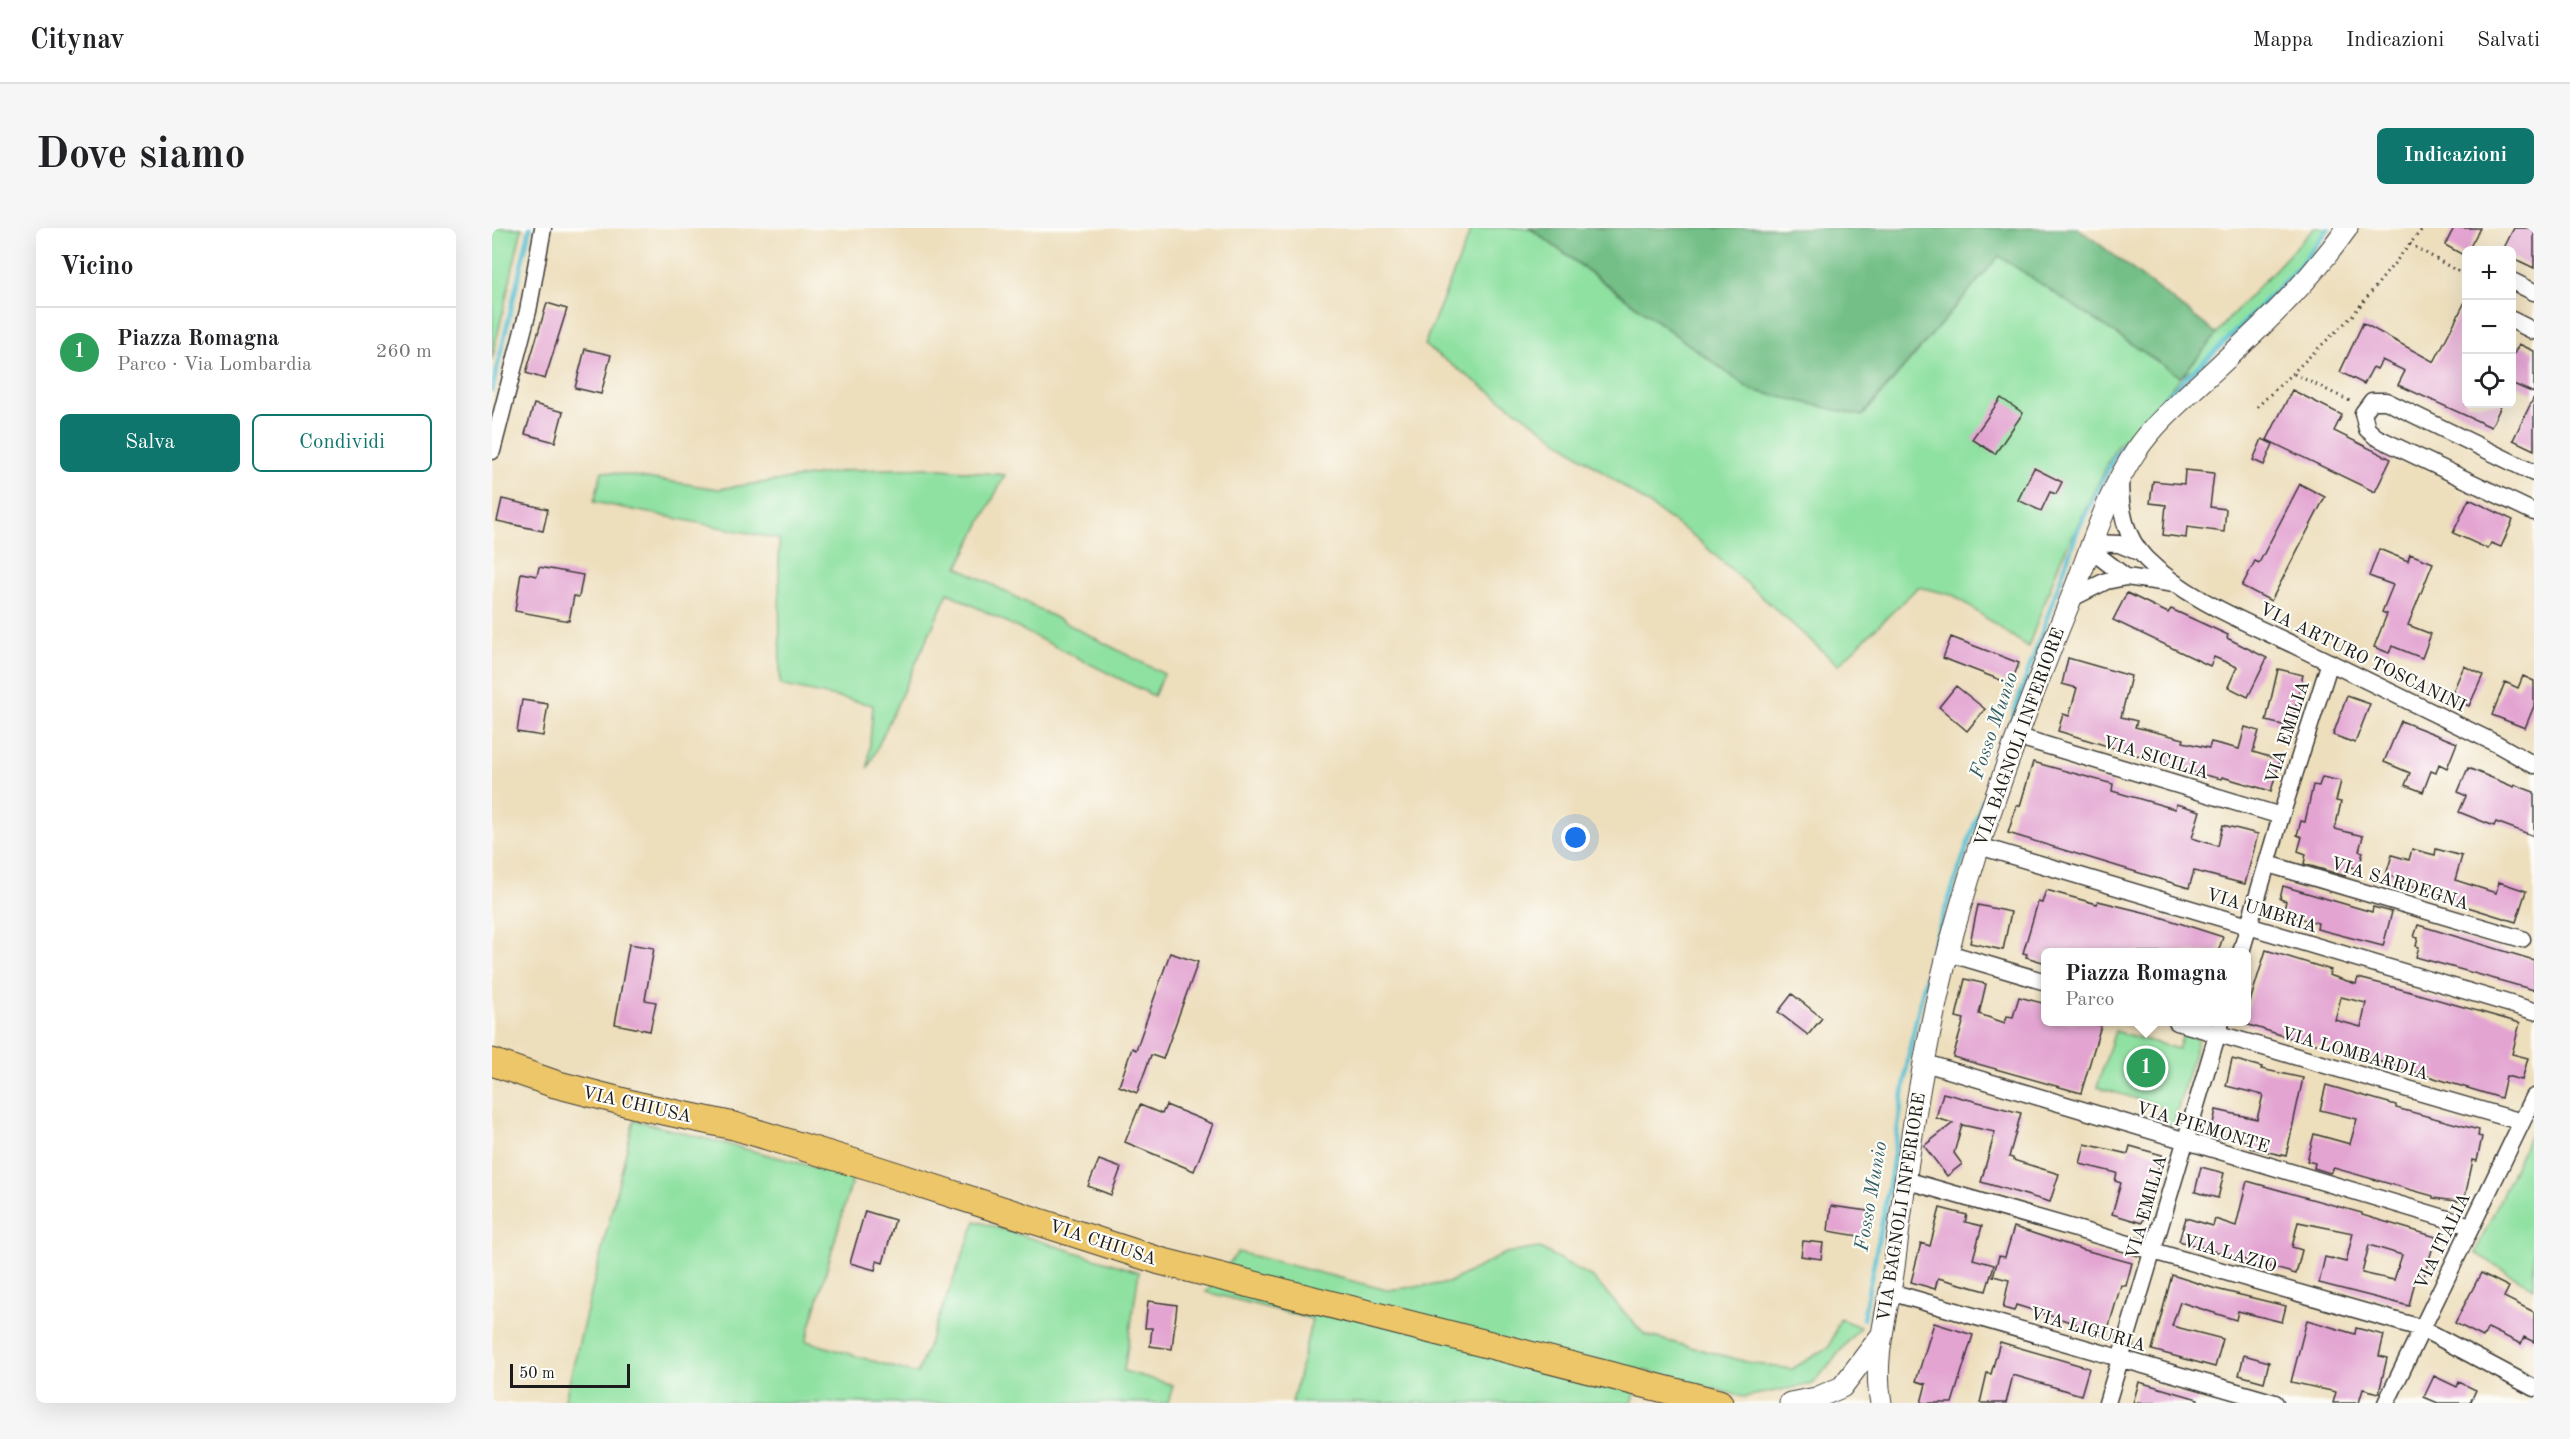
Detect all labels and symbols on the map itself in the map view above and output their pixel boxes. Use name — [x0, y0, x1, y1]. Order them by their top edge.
street label: VIA ARTURO TOSCANINI — [2256, 600, 2469, 716]
street label: VIA BAGNOLI INFERIORE — [1972, 626, 2068, 849]
water label: Fosso Munio — [1967, 670, 2022, 782]
street label: VIA EMILIA — [2263, 678, 2313, 786]
street label: VIA SICILIA — [2100, 733, 2211, 783]
your location — [1561, 823, 1590, 852]
street label: VIA SARDEGNA — [2328, 854, 2471, 914]
street label: VIA UMBRIA — [2204, 886, 2320, 936]
street label: VIA LOMBARDIA — [2279, 1024, 2431, 1084]
pin: 1 — [2126, 1046, 2166, 1090]
street label: VIA CHIUSA — [580, 1084, 693, 1126]
street label: VIA BAGNOLI INFERIORE — [1875, 1091, 1929, 1323]
street label: VIA PIEMONTE — [2134, 1099, 2271, 1157]
water label: Fosso Munio — [1852, 1140, 1891, 1254]
street label: VIA EMILIA — [2124, 1153, 2170, 1261]
street label: VIA ITALIA — [2412, 1190, 2474, 1293]
street label: VIA CHIUSA — [1047, 1217, 1159, 1269]
street label: VIA LAZIO — [2181, 1232, 2279, 1276]
street label: VIA LIGURIA — [2028, 1305, 2148, 1355]
scale bar — [510, 1361, 630, 1388]

